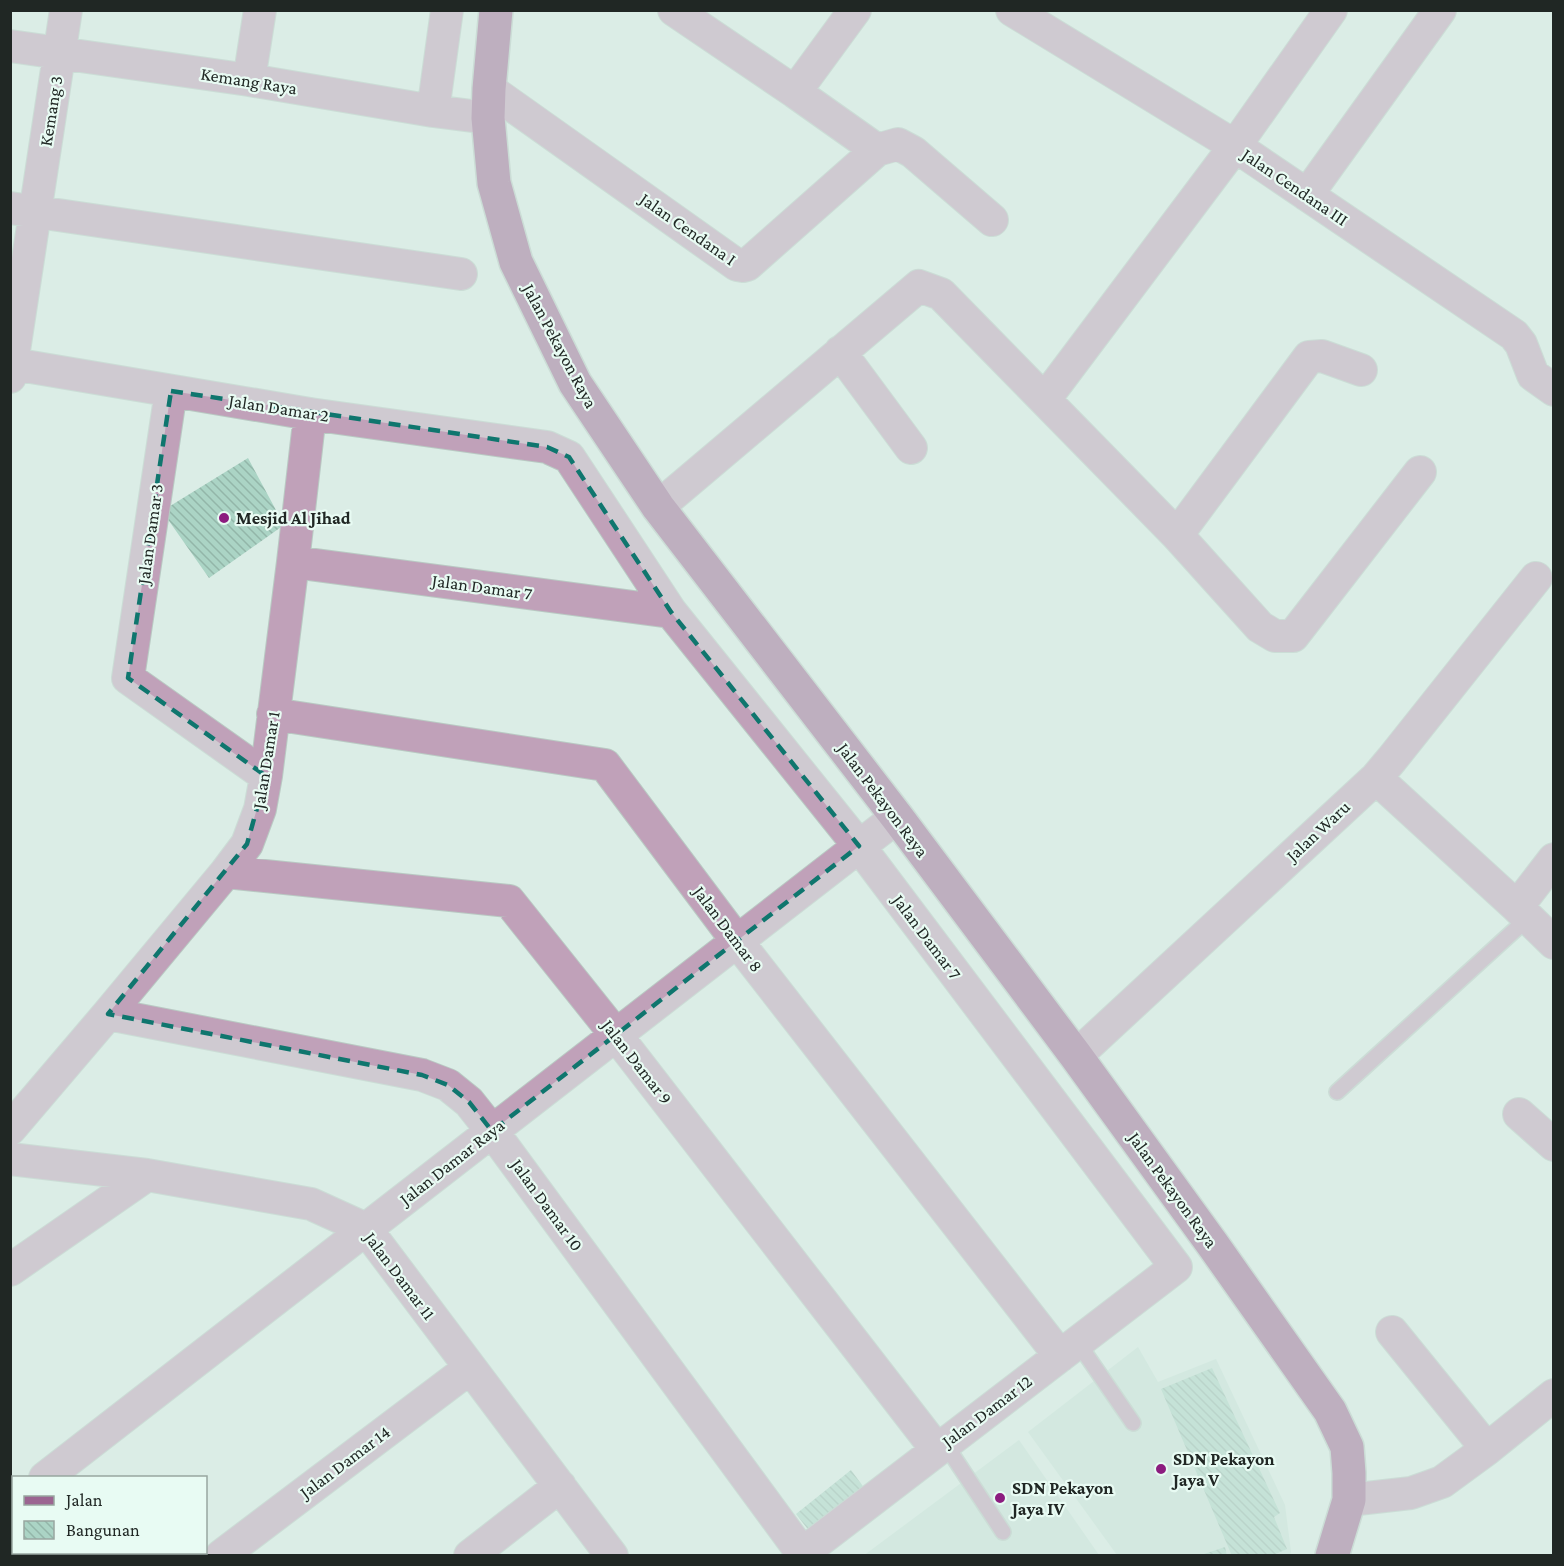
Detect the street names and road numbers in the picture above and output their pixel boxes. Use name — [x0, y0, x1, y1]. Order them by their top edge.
street label: Kemang Raya — [199, 64, 299, 98]
street label: Kemang 3 — [36, 74, 66, 148]
street label: Jalan Cendana III — [1237, 143, 1352, 230]
street label: Jalan Cendana I — [635, 187, 740, 269]
street label: Jalan Pekayon Raya — [518, 279, 601, 412]
street label: Jalan Damar 2 — [225, 390, 331, 426]
street label: Jalan Damar 3 — [133, 482, 167, 587]
street label: Jalan Damar 7 — [429, 570, 533, 604]
street label: Jalan Damar 1 — [248, 710, 284, 812]
street label: Jalan Pekayon Raya — [832, 737, 932, 861]
street label: Jalan Waru — [1281, 796, 1354, 867]
street label: Jalan Damar 8 — [688, 881, 767, 976]
street label: Jalan Damar 7 — [887, 889, 965, 983]
street label: Jalan Damar 9 — [597, 1014, 676, 1108]
street label: Jalan Damar Raya — [394, 1115, 508, 1210]
street label: Jalan Pekayon Raya — [1123, 1127, 1222, 1252]
street label: Jalan Damar 10 — [506, 1153, 587, 1255]
street label: Jalan Damar 11 — [359, 1227, 439, 1324]
street label: Jalan Damar 12 — [937, 1371, 1036, 1452]
street label: Jalan Damar 14 — [294, 1422, 394, 1504]

